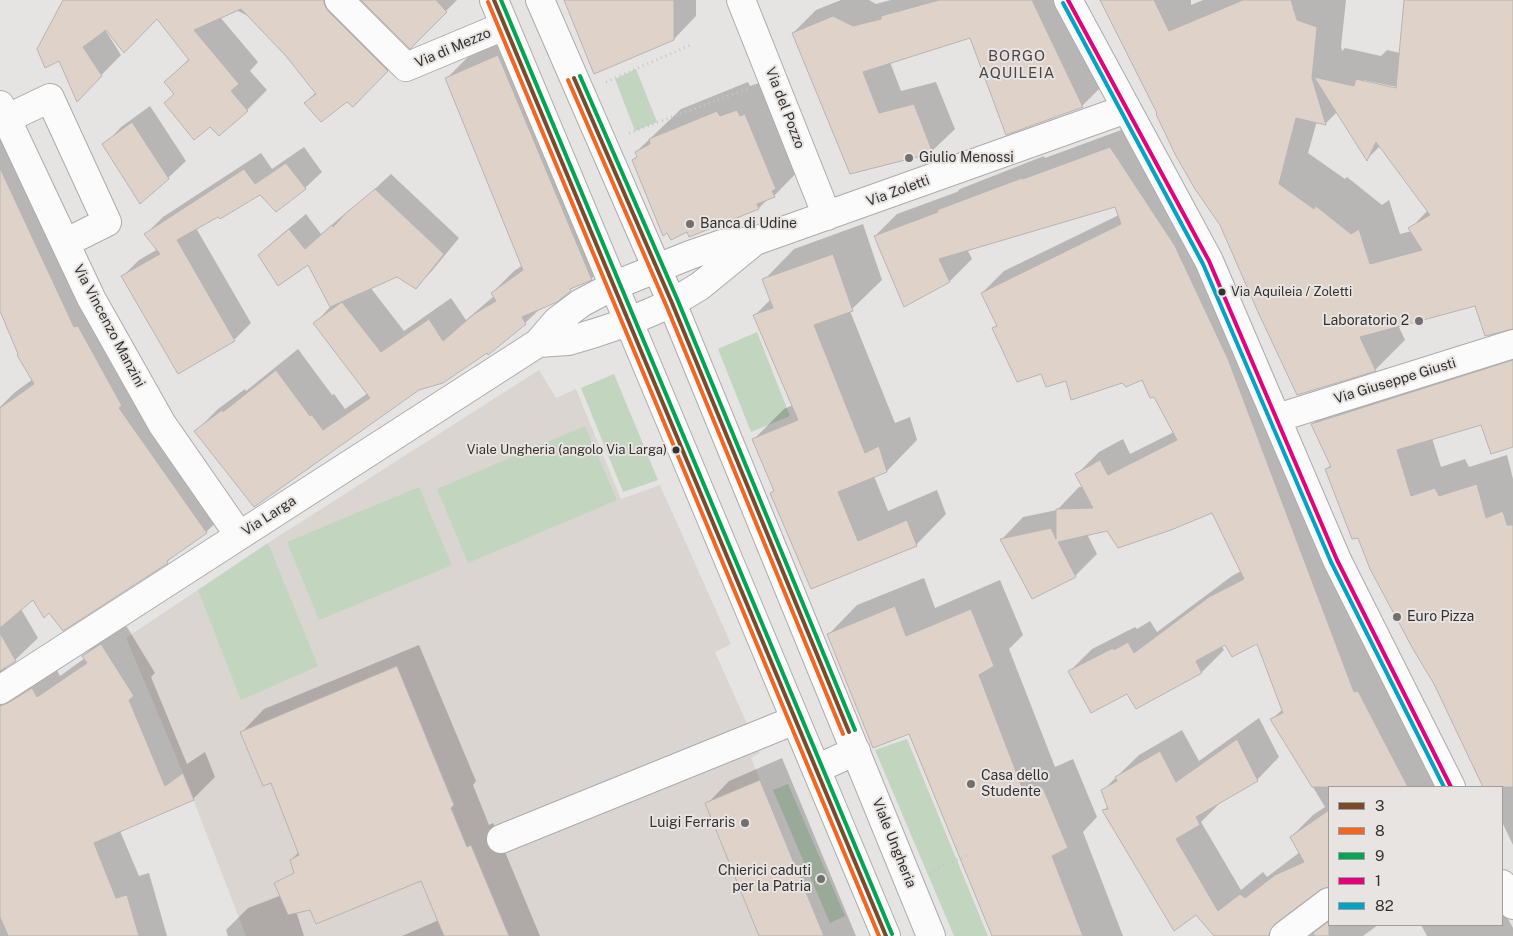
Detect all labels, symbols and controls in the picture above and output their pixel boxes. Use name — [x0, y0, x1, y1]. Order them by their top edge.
street label: Via di Mezzo — [412, 24, 494, 72]
district label: BORGO AQUILEIA — [978, 47, 1056, 82]
street label: Via del Pozzo — [762, 65, 808, 151]
place label: Giulio Menossi — [919, 150, 1014, 166]
marker: Giulio Menossi — [903, 152, 915, 164]
street label: Via Zoletti — [864, 172, 932, 210]
place label: Banca di Udine — [700, 216, 797, 232]
marker: Banca di Udine — [684, 218, 696, 230]
street label: Via Vincenzo Manzini — [70, 262, 148, 390]
place label: Via Aquileia / Zoletti — [1231, 284, 1352, 300]
marker: Via Aquileia / Zoletti — [1217, 287, 1227, 297]
place label: Laboratorio 2 — [1323, 313, 1409, 329]
marker: Laboratorio 2 — [1413, 315, 1425, 327]
street label: Via Giuseppe Giusti — [1332, 354, 1458, 408]
place label: Viale Ungheria (angolo Via Larga) — [467, 442, 667, 458]
marker: Viale Ungheria (angolo Via Larga) — [671, 445, 681, 455]
street label: Via Larga — [239, 492, 299, 540]
place label: Euro Pizza — [1407, 609, 1474, 625]
marker: Euro Pizza — [1391, 611, 1403, 623]
place label: Casa dello Studente — [981, 768, 1049, 800]
marker: Casa dello Studente — [965, 778, 977, 790]
legend — [1328, 786, 1503, 926]
street label: Viale Ungheria — [868, 796, 920, 890]
text: 3 — [1375, 797, 1384, 814]
place label: Luigi Ferraris — [649, 815, 735, 831]
marker: Luigi Ferraris — [739, 817, 751, 829]
text: 8 — [1375, 822, 1385, 839]
text: 9 — [1375, 847, 1384, 864]
place label: Chierici caduti per la Patria — [718, 863, 811, 896]
text: 1 — [1375, 872, 1381, 889]
marker: Chierici caduti per la Patria — [815, 873, 827, 885]
text: 82 — [1375, 897, 1394, 914]

